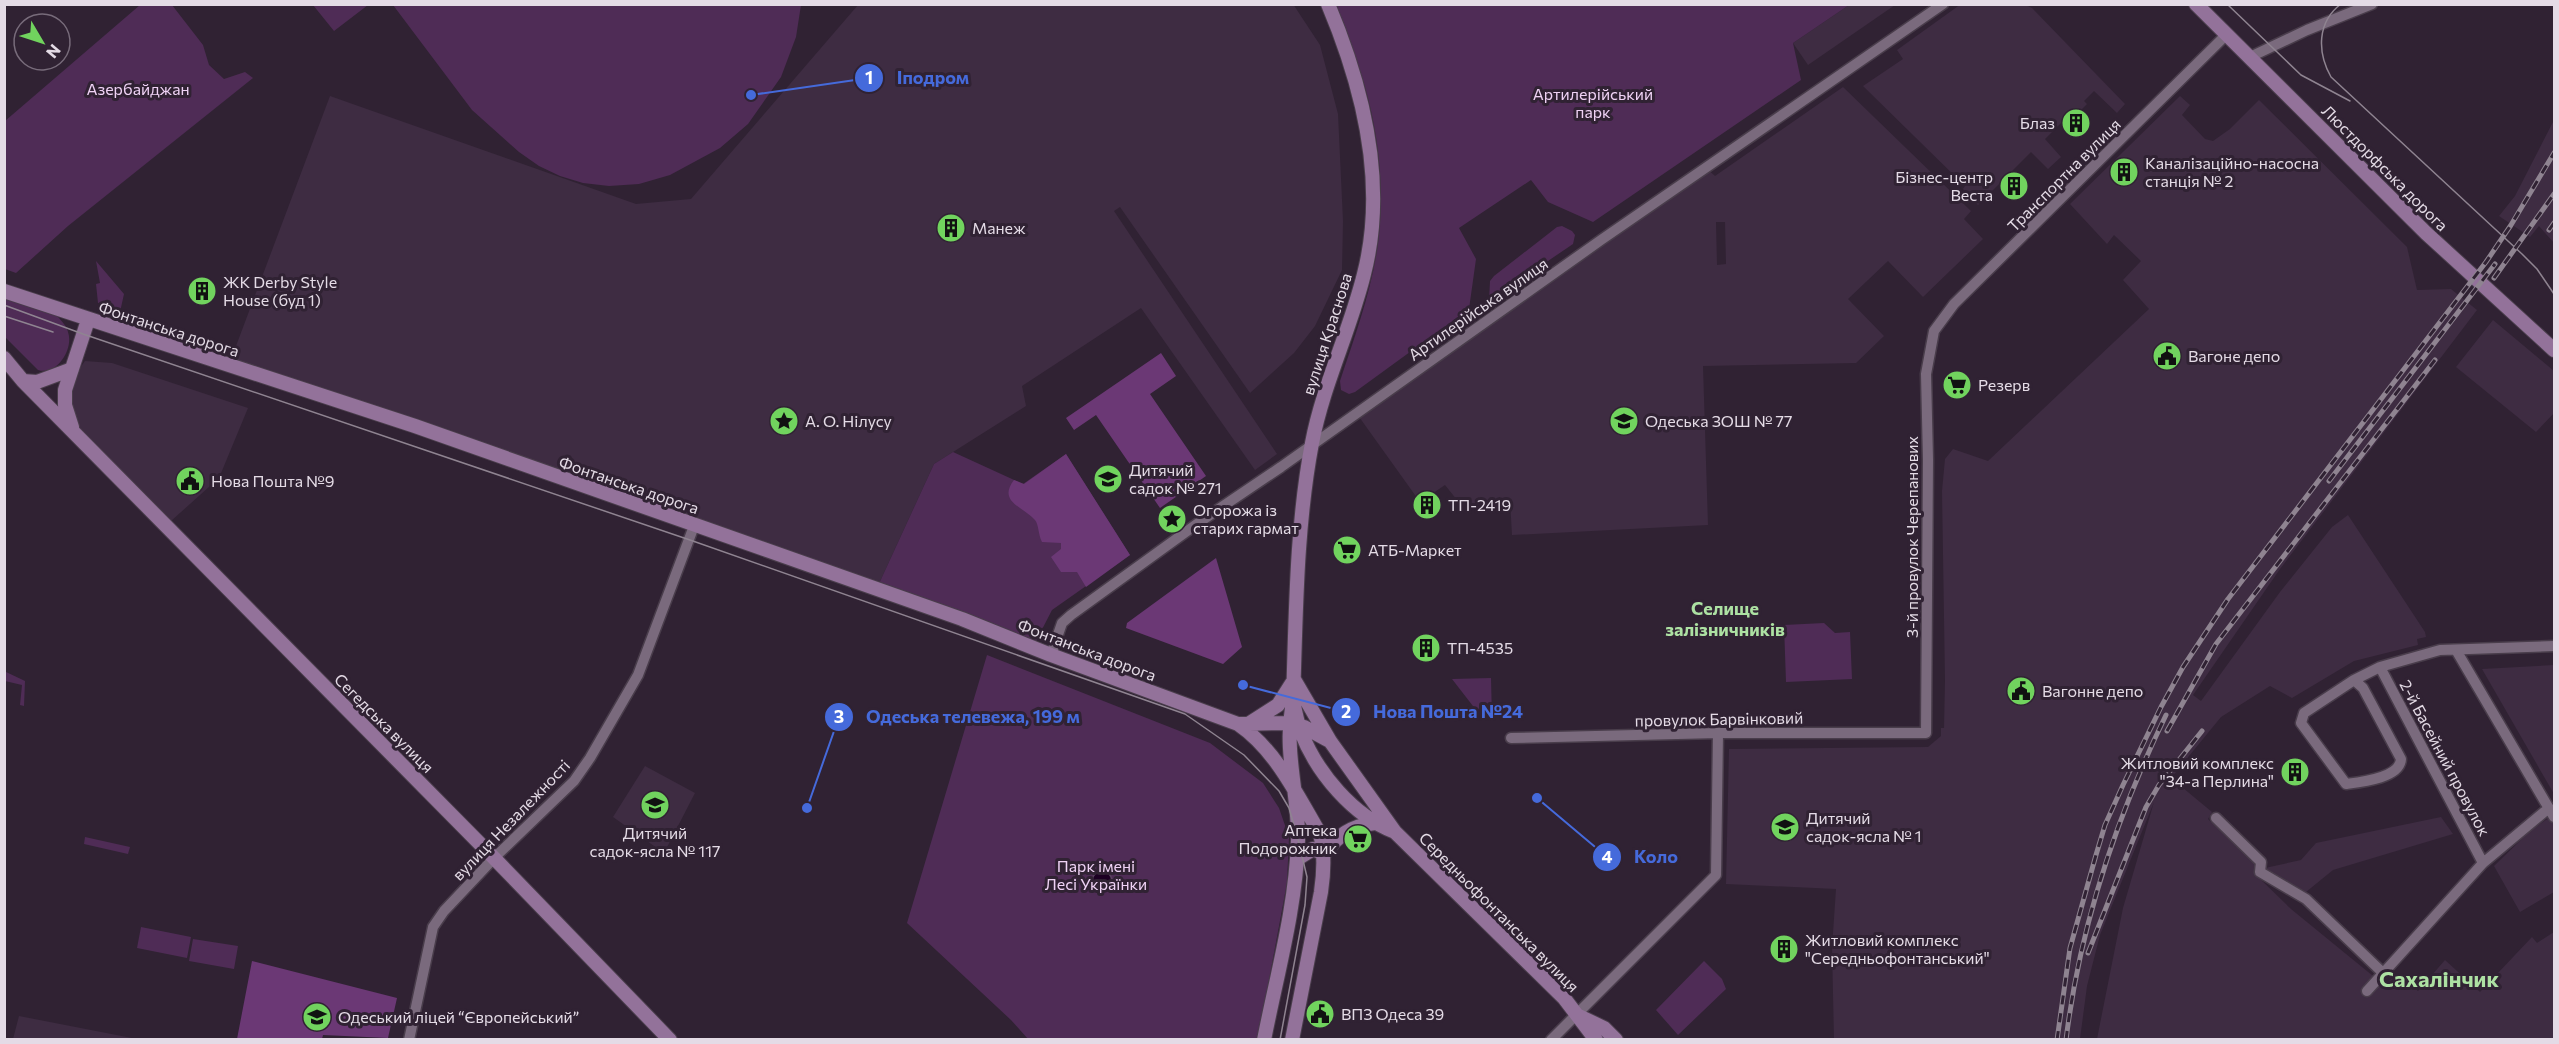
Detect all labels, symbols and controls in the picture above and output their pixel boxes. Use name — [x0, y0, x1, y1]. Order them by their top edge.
north arrow — [12, 12, 72, 72]
text: N — [43, 41, 65, 62]
callout: Іподром — [854, 60, 981, 96]
text: 1 — [865, 66, 873, 88]
text: Іподром — [897, 66, 969, 88]
park label: Азербайджан — [86, 79, 190, 98]
park label: Артилерійський парк — [1533, 84, 1653, 121]
street label: Люстдорфська дорога — [2318, 101, 2452, 235]
building icon: Блаз — [2060, 107, 2092, 139]
place label: Блаз — [2020, 113, 2055, 132]
street label: Транспортна вулиця — [2003, 114, 2124, 235]
place label: Каналізаційно-насосна станція № 2 — [2145, 153, 2319, 190]
building icon: Каналізаційно-насосна станція № 2 — [2108, 156, 2140, 188]
place label: Бізнес-центр Веста — [1895, 167, 1993, 204]
building icon: Бізнес-центр Веста — [1998, 170, 2030, 202]
building icon: Манеж — [935, 212, 967, 244]
place label: Манеж — [972, 218, 1026, 237]
street label: Артилерійська вулиця — [1404, 253, 1551, 364]
street label: вулиця Краснова — [1298, 270, 1355, 397]
place label: ЖК Derby Style House (буд 1) — [223, 272, 337, 309]
building icon: ЖК Derby Style House (буд 1) — [186, 275, 218, 307]
street label: Фонтанська дорога — [97, 297, 242, 360]
public building icon: Вагоне депо — [2151, 340, 2183, 372]
place label: Вагоне депо — [2188, 346, 2280, 365]
supermarket icon: Резерв — [1941, 369, 1973, 401]
place label: Резерв — [1978, 375, 2030, 394]
place icon: А. О. Нілусу — [768, 405, 800, 437]
school or university icon: Одеська ЗОШ № 77 — [1608, 405, 1640, 437]
place label: А. О. Нілусу — [805, 411, 892, 430]
place label: Одеська ЗОШ № 77 — [1645, 411, 1792, 430]
street label: 3-й провулок Черепанових — [1902, 435, 1921, 638]
street label: Фонтанська дорога — [557, 452, 702, 517]
place label: Дитячий садок № 271 — [1129, 460, 1222, 497]
school or university icon: Дитячий садок № 271 — [1092, 463, 1124, 495]
public building icon: Нова Пошта №9 — [174, 465, 206, 497]
place label: Нова Пошта №9 — [211, 471, 335, 490]
building icon: ТП-2419 — [1411, 489, 1443, 521]
place label: ТП-2419 — [1448, 495, 1511, 514]
place label: Огорожа із старих гармат — [1193, 500, 1299, 537]
place icon: Огорожа із старих гармат — [1156, 503, 1188, 535]
supermarket icon: АТБ-Маркет — [1331, 534, 1363, 566]
place label: АТБ-Маркет — [1368, 540, 1462, 559]
district label: Селище залізничників — [1665, 597, 1785, 640]
street label: Фонтанська дорога — [1015, 614, 1159, 685]
building icon: ТП-4535 — [1410, 632, 1442, 664]
place label: ТП-4535 — [1447, 638, 1513, 657]
street label: Сегедська вулиця — [331, 669, 438, 776]
public building icon: Вагонне депо — [2005, 675, 2037, 707]
street label: 2-й Басейний провулок — [2396, 677, 2495, 839]
place label: Вагонне депо — [2042, 681, 2143, 700]
callout: Нова Пошта №24 — [1331, 694, 1535, 730]
callout: Одеська телевежа, 199 м — [824, 699, 1092, 735]
text: 2 — [1341, 700, 1351, 722]
text: Нова Пошта №24 — [1373, 700, 1523, 722]
text: 3 — [834, 705, 844, 727]
text: Одеська телевежа, 199 м — [866, 705, 1080, 727]
street label: провулок Барвінковий — [1635, 708, 1803, 729]
place label: Житловий комплекс "34-а Перлина" — [2120, 753, 2274, 790]
street label: вулиця Незалежності — [448, 755, 573, 884]
building icon: Житловий комплекс "34-а Перлина" — [2279, 756, 2311, 788]
school or university icon: Дитячий садок-ясла № 117 — [639, 789, 671, 821]
place label: Дитячий садок-ясла № 1 — [1806, 808, 1922, 845]
school or university icon: Дитячий садок-ясла № 1 — [1769, 811, 1801, 843]
place label: Аптека Подорожник — [1239, 820, 1337, 857]
place label: Дитячий садок-ясла № 117 — [590, 823, 721, 860]
supermarket icon: Аптека Подорожник — [1342, 823, 1374, 855]
street label: Середньофонтанська вулиця — [1416, 828, 1583, 995]
callout: Коло — [1592, 839, 1690, 875]
text: 4 — [1601, 845, 1613, 867]
text: Коло — [1634, 845, 1678, 867]
park label: Парк імені Лесі Українки — [1045, 856, 1147, 893]
place label: Житловий комплекс "Середньофонтанський" — [1805, 930, 1990, 967]
building icon: Житловий комплекс "Середньофонтанський" — [1768, 933, 1800, 965]
district label: Сахалінчик — [2379, 965, 2499, 992]
public building icon: ВПЗ Одеса 39 — [1304, 998, 1336, 1030]
school or university icon: Одеський ліцей “Європейський” — [301, 1001, 333, 1033]
place label: ВПЗ Одеса 39 — [1341, 1004, 1444, 1023]
place label: Одеський ліцей “Європейський” — [338, 1007, 579, 1026]

